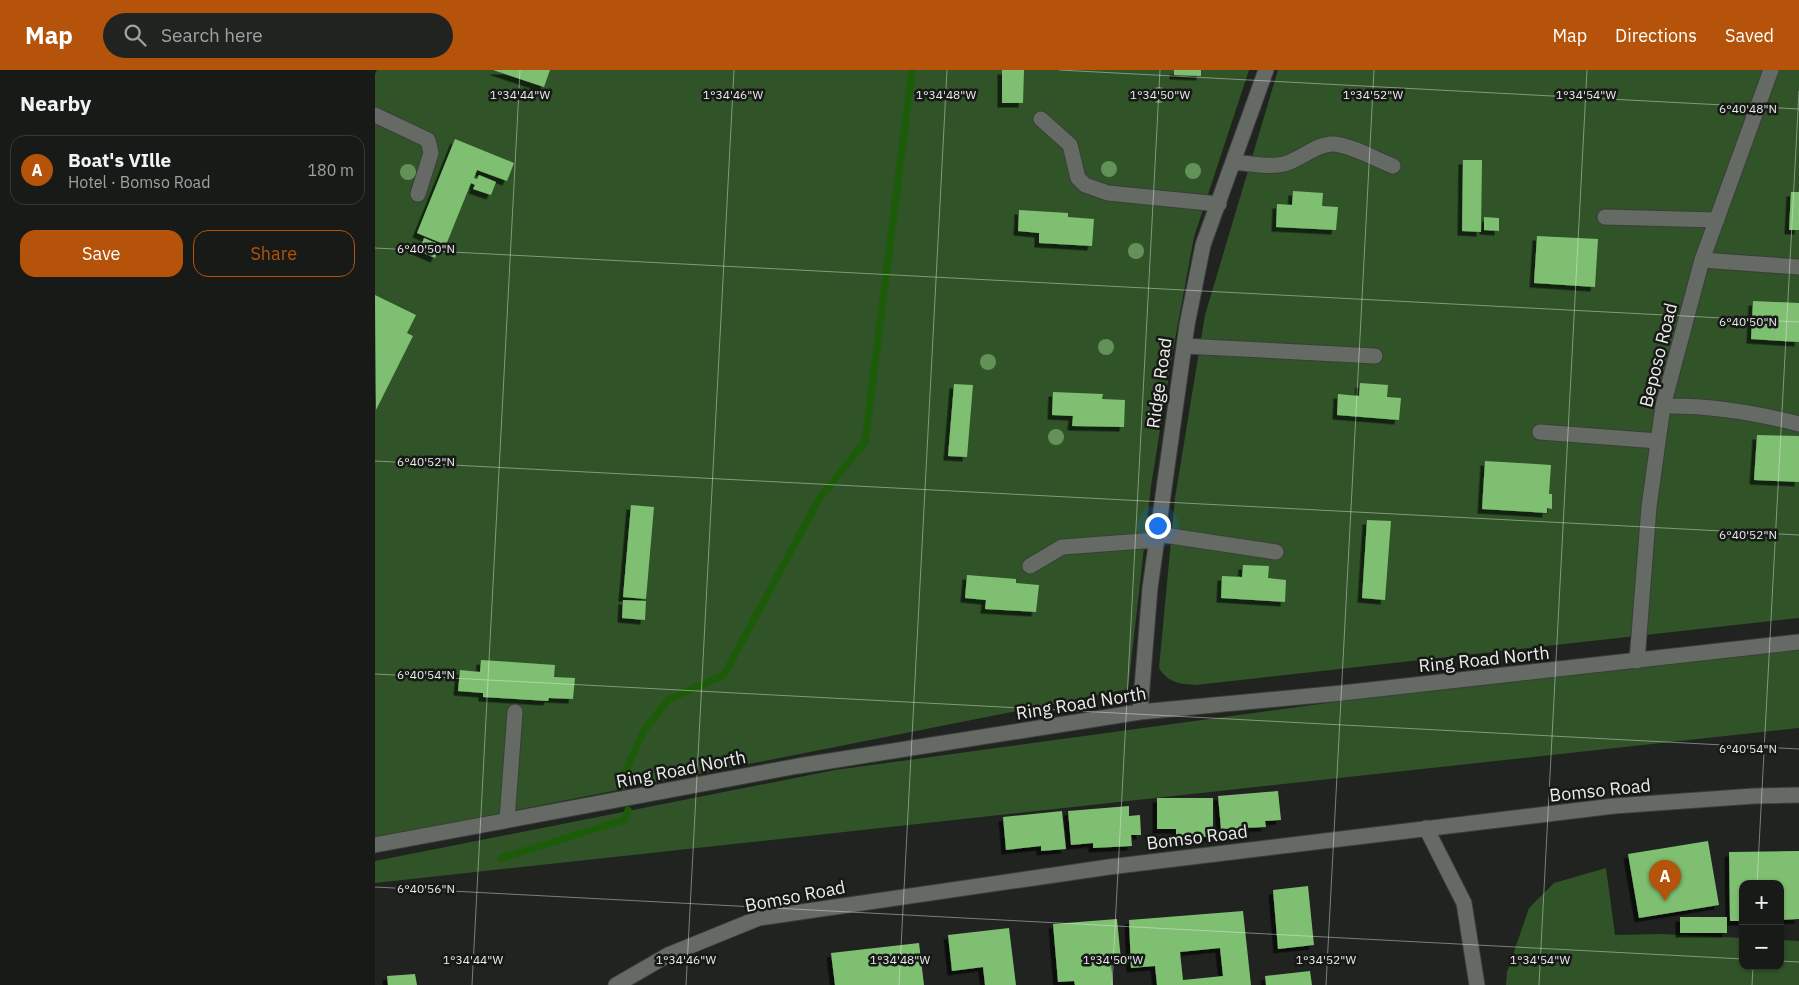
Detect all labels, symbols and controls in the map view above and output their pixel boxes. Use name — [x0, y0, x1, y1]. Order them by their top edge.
search box — [103, 13, 453, 58]
text: Map — [25, 19, 73, 51]
icon: search — [121, 21, 149, 49]
text: Search here — [161, 23, 263, 47]
text: Map — [1552, 24, 1587, 47]
text: Directions — [1615, 24, 1697, 47]
text: Saved — [1725, 24, 1774, 47]
text: 1°34'44"W — [490, 87, 551, 102]
text: 1°34'46"W — [703, 87, 764, 102]
text: 1°34'48"W — [916, 87, 977, 102]
text: 1°34'50"W — [1130, 87, 1191, 102]
text: 1°34'52"W — [1343, 87, 1404, 102]
text: 1°34'54"W — [1556, 87, 1617, 102]
text: Nearby — [20, 89, 91, 117]
text: 6°40'48"N — [1719, 101, 1777, 116]
text: Boat's VIlle — [68, 148, 171, 172]
text: A — [32, 160, 42, 180]
text: 180 m — [307, 160, 354, 180]
text: Hotel · Bomso Road — [68, 172, 210, 192]
button: Save — [20, 230, 183, 277]
button: Share — [193, 230, 355, 277]
text: 6°40'50"N — [397, 241, 455, 256]
street label: Beposo Road — [1634, 300, 1682, 410]
text: 6°40'50"N — [1719, 314, 1777, 329]
street label: Ridge Road — [1141, 336, 1177, 430]
text: 6°40'52"N — [397, 454, 455, 469]
your location — [1145, 513, 1171, 539]
text: 6°40'52"N — [1719, 527, 1777, 542]
street label: Ring Road North — [1417, 641, 1551, 677]
text: 6°40'54"N — [397, 667, 455, 682]
street label: Ring Road North — [1014, 681, 1148, 725]
text: 6°40'54"N — [1719, 741, 1777, 756]
street label: Ring Road North — [614, 745, 748, 793]
street label: Bomso Road — [1548, 773, 1652, 807]
street label: Bomso Road — [1145, 819, 1249, 855]
pin: A — [1649, 860, 1681, 901]
street label: Bomso Road — [743, 875, 847, 917]
map controls — [1739, 880, 1784, 970]
button: + — [1739, 880, 1784, 925]
text: 6°40'56"N — [397, 881, 455, 896]
button: − — [1739, 925, 1784, 970]
text: 1°34'44"W — [443, 952, 504, 967]
text: 1°34'46"W — [656, 952, 717, 967]
text: 1°34'48"W — [870, 952, 931, 967]
text: 1°34'50"W — [1083, 952, 1144, 967]
text: 1°34'52"W — [1296, 952, 1357, 967]
text: 1°34'54"W — [1510, 952, 1571, 967]

